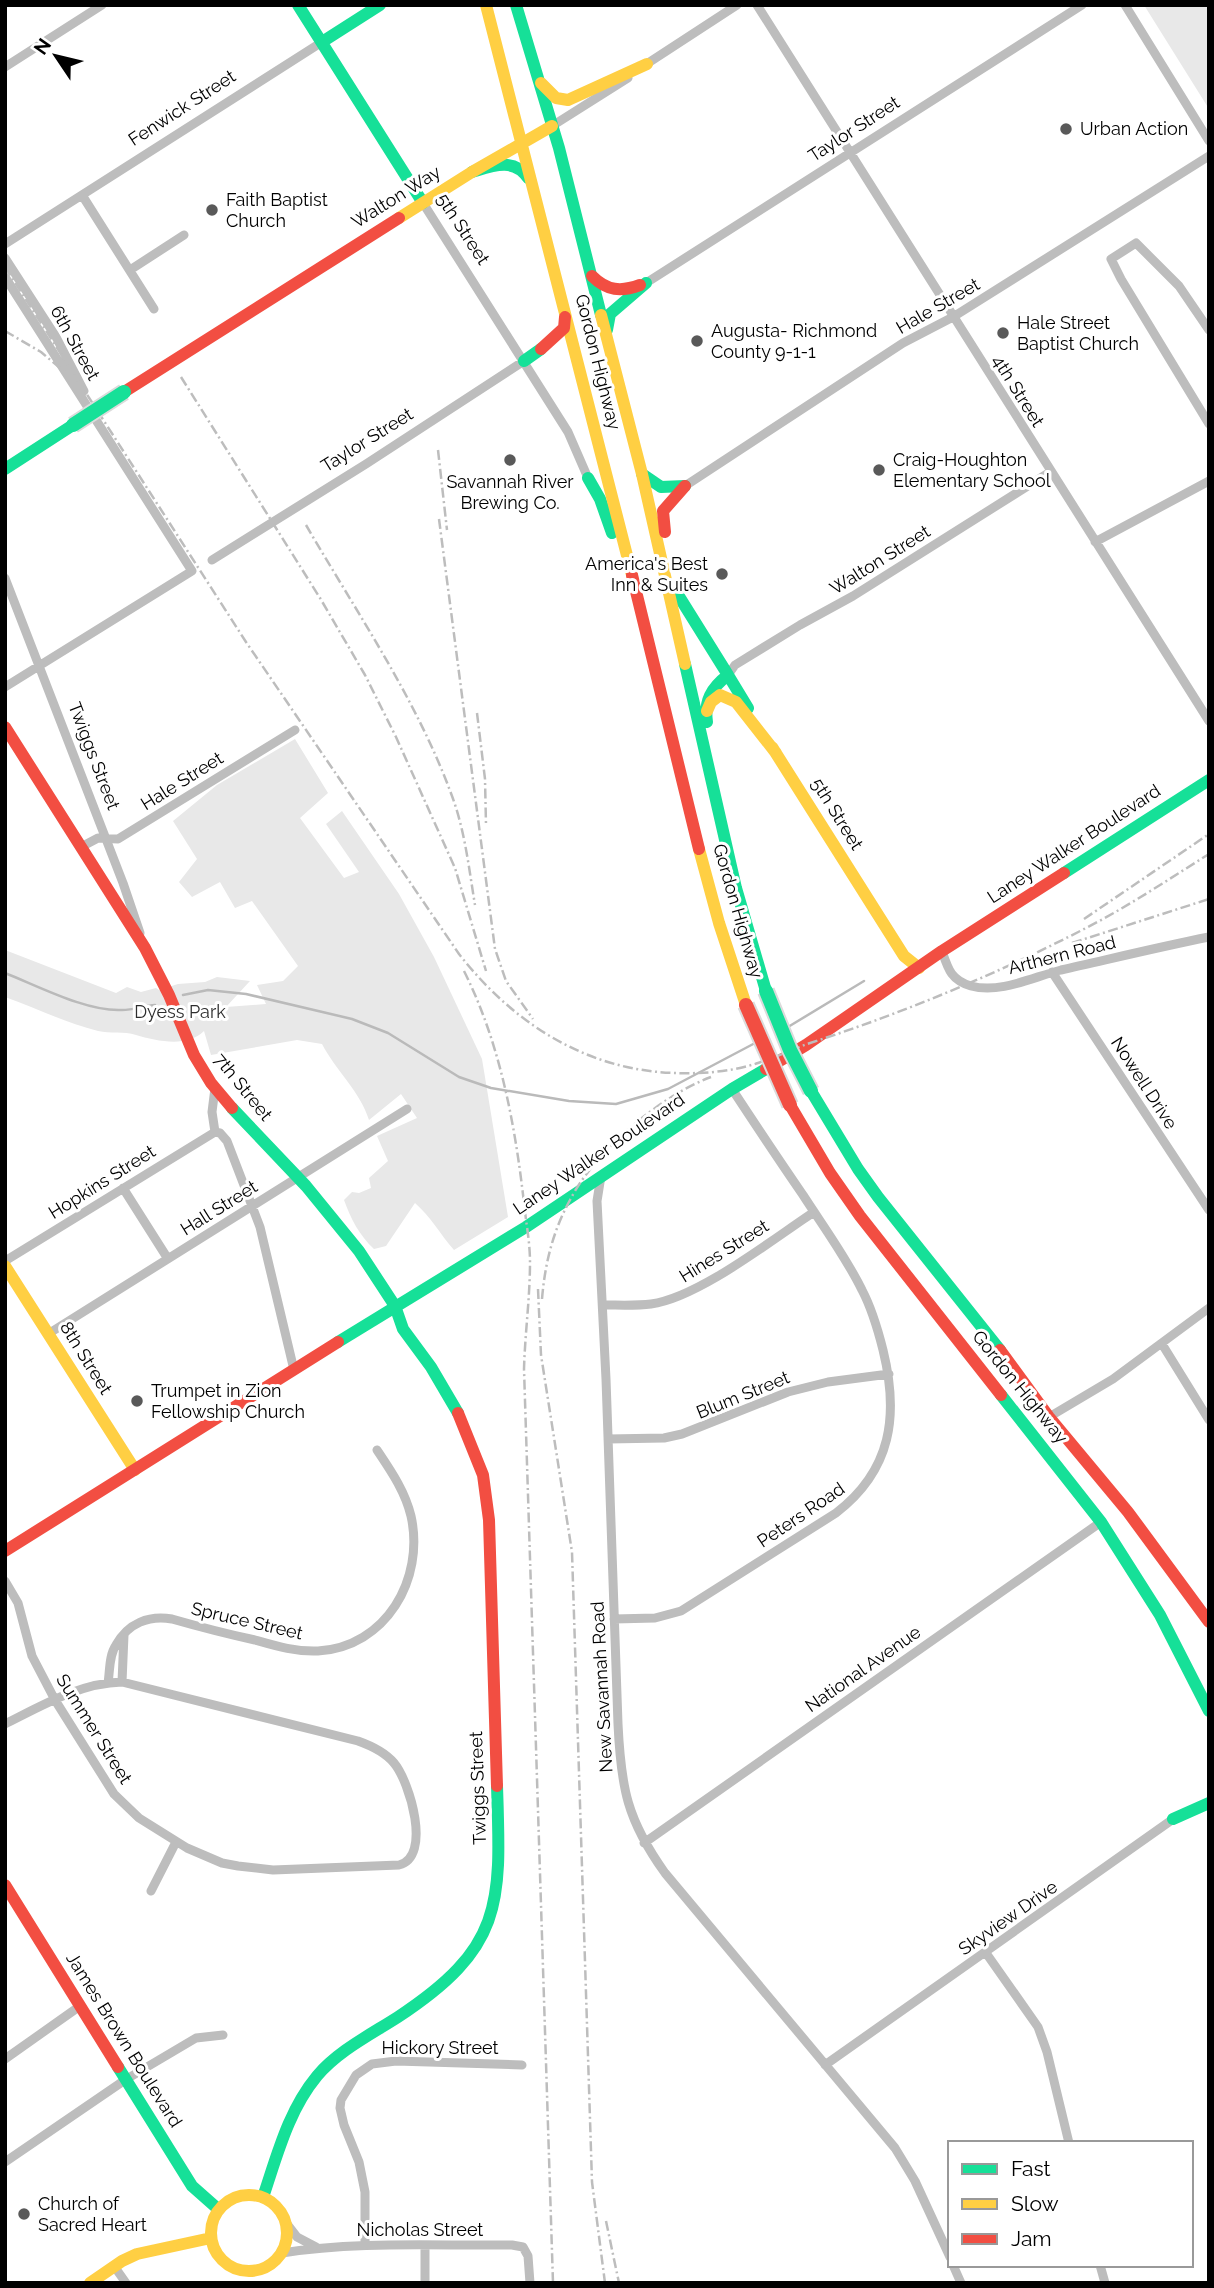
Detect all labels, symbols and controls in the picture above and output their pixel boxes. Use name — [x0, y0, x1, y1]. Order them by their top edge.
north arrow — [21, 21, 91, 91]
text: N — [29, 34, 55, 58]
street label: Fenwick Street — [124, 65, 239, 150]
street label: Taylor Street — [804, 91, 903, 166]
place label: Urban Action — [1080, 118, 1188, 139]
marker: Urban Action — [1058, 121, 1074, 137]
street label: Walton Way — [347, 161, 444, 232]
place label: Faith Baptist Church — [226, 189, 328, 231]
street label: 5th Street — [433, 189, 494, 268]
marker: Faith Baptist Church — [204, 202, 220, 218]
street label: Hale Street — [892, 273, 983, 338]
street label: Gordon Highway — [571, 292, 626, 432]
street label: 6th Street — [46, 302, 104, 384]
place label: Hale Street Baptist Church — [1017, 312, 1139, 354]
place label: Augusta- Richmond County 9-1-1 — [711, 320, 877, 362]
marker: Hale Street Baptist Church — [995, 325, 1011, 341]
marker: Augusta- Richmond County 9-1-1 — [689, 333, 705, 349]
street label: 4th Street — [988, 351, 1049, 431]
street label: Taylor Street — [317, 403, 417, 476]
place label: Craig-Houghton Elementary School — [893, 449, 1051, 491]
marker: Savannah River Brewing Co. — [502, 452, 518, 468]
marker: Craig-Houghton Elementary School — [871, 462, 887, 478]
place label: Savannah River Brewing Co. — [446, 471, 574, 513]
street label: Walton Street — [826, 520, 934, 599]
place label: America's Best Inn & Suites — [585, 553, 708, 595]
marker: America's Best Inn & Suites — [714, 566, 730, 582]
street label: Twiggs Street — [64, 699, 125, 813]
street label: Hale Street — [137, 747, 227, 814]
street label: 5th Street — [807, 774, 868, 854]
street label: Laney Walker Boulevard — [983, 780, 1164, 907]
street label: Gordon Highway — [709, 841, 768, 981]
street label: Arthern Road — [1006, 931, 1118, 978]
park label: Dyess Park — [134, 1001, 226, 1022]
street label: Nowell Drive — [1107, 1033, 1182, 1133]
street label: 7th Street — [210, 1049, 277, 1125]
street label: Laney Walker Boulevard — [509, 1088, 688, 1219]
street label: Hopkins Street — [44, 1140, 159, 1223]
street label: Hall Street — [176, 1176, 261, 1239]
street label: Hines Street — [675, 1215, 772, 1286]
street label: 8th Street — [56, 1318, 117, 1398]
street label: Gordon Highway — [969, 1326, 1072, 1447]
street label: Blum Street — [693, 1366, 792, 1423]
place label: Trumpet in Zion Fellowship Church — [151, 1380, 305, 1422]
marker: Trumpet in Zion Fellowship Church — [129, 1393, 145, 1409]
street label: Peters Road — [753, 1478, 848, 1551]
street label: Spruce Street — [189, 1597, 305, 1644]
street label: New Savannah Road — [587, 1601, 616, 1773]
street label: National Avenue — [801, 1621, 925, 1716]
street label: Summer Street — [52, 1670, 137, 1788]
street label: Twiggs Street — [465, 1731, 490, 1845]
street label: Skyview Drive — [954, 1876, 1061, 1959]
street label: James Brown Boulevard — [62, 1949, 187, 2131]
street label: Hickory Street — [382, 2037, 498, 2058]
legend — [948, 2141, 1193, 2267]
text: Fast — [1011, 2156, 1051, 2181]
text: Slow — [1011, 2191, 1059, 2216]
place label: Church of Sacred Heart — [38, 2193, 147, 2235]
marker: Church of Sacred Heart — [16, 2206, 32, 2222]
street label: Nicholas Street — [357, 2219, 483, 2240]
text: Jam — [1011, 2226, 1052, 2251]

